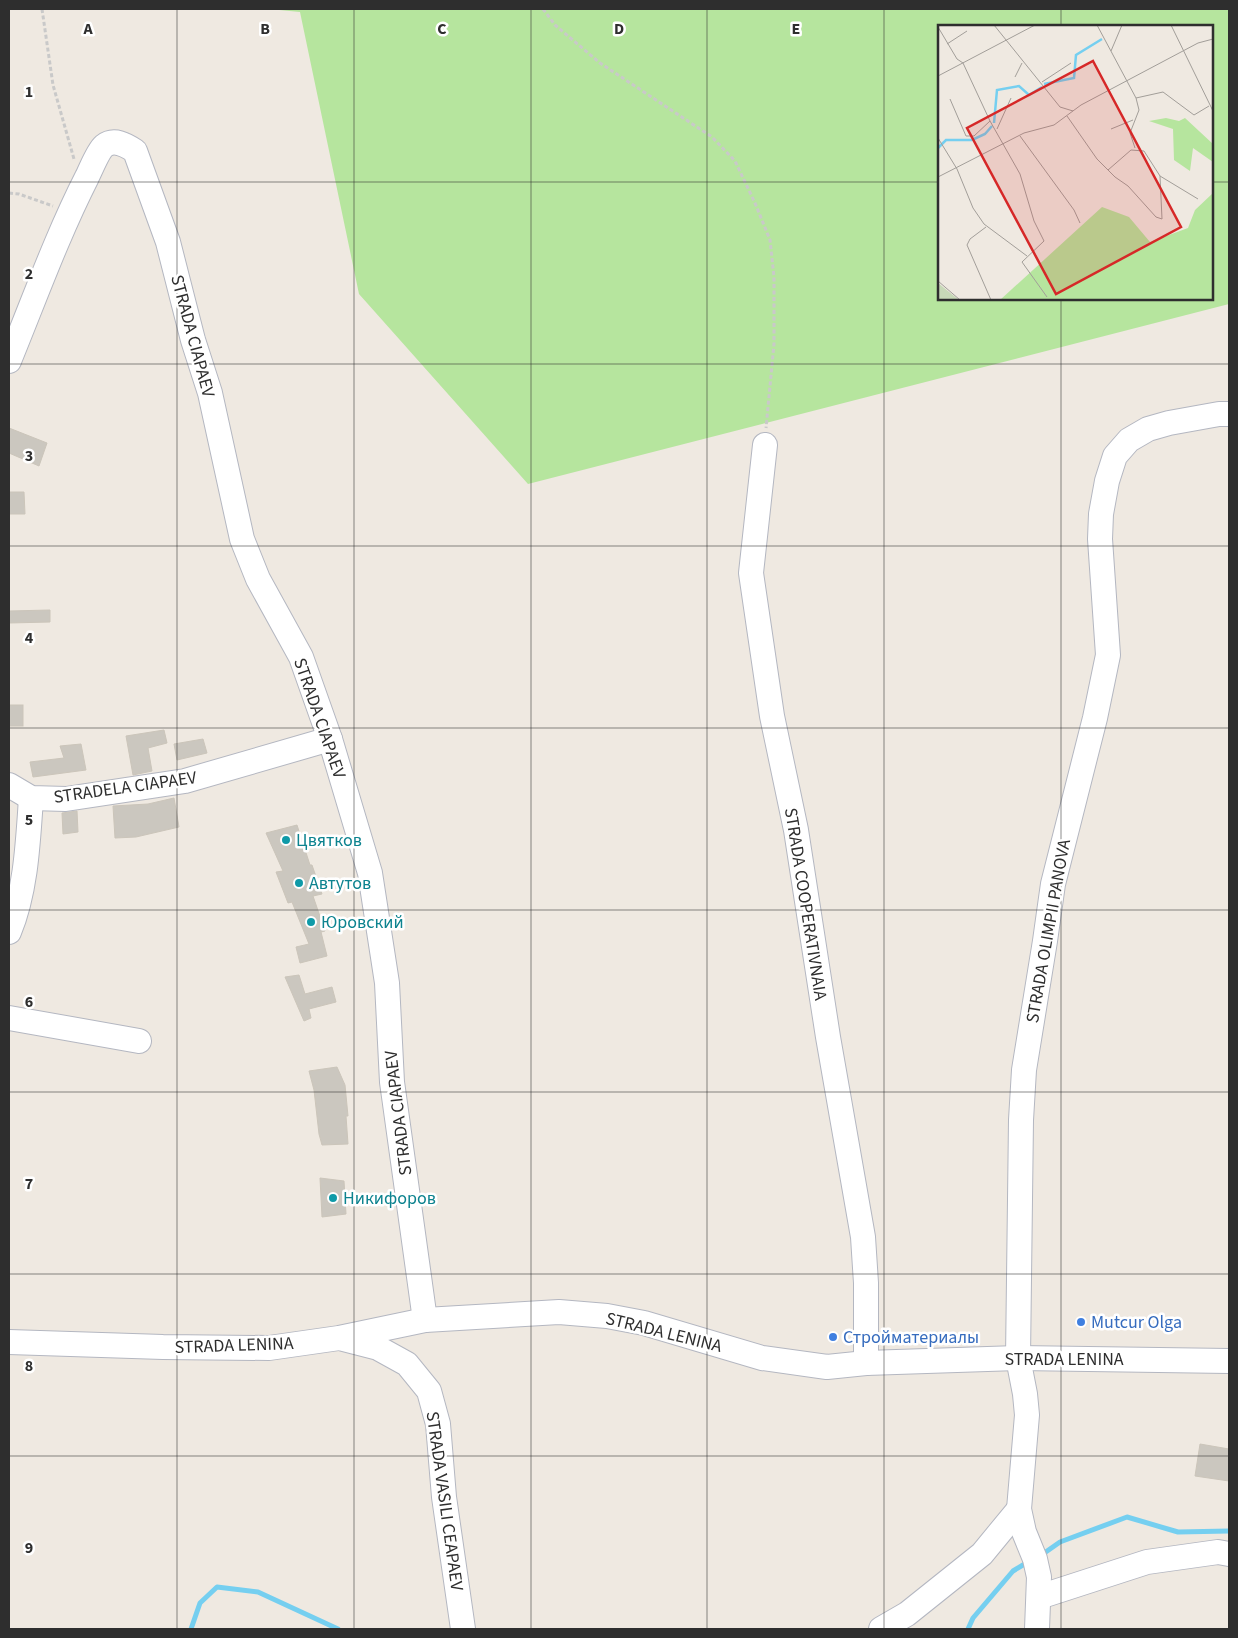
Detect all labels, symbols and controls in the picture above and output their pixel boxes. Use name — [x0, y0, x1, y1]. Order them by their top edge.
text: A — [82, 18, 93, 40]
text: B — [260, 18, 270, 40]
text: C — [437, 18, 447, 40]
text: D — [614, 18, 624, 40]
text: E — [792, 18, 800, 40]
inset map — [938, 25, 1213, 300]
text: 1 — [25, 81, 33, 103]
text: 2 — [25, 263, 33, 285]
street label: STRADA CIAPAEV — [164, 272, 221, 401]
text: 3 — [25, 445, 33, 467]
text: 4 — [25, 627, 34, 649]
street label: STRADA CIAPAEV — [287, 655, 352, 782]
street label: STRADELA CIAPAEV — [52, 765, 199, 810]
street label: STRADA COOPERATIVNAIA — [778, 806, 833, 1003]
text: 5 — [25, 809, 33, 831]
place label: Цвятков — [296, 828, 362, 853]
marker: Цвятков — [280, 834, 292, 846]
street label: STRADA OLIMPII PANOVA — [1020, 837, 1077, 1025]
place label: Автутов — [309, 871, 371, 896]
marker: Автутов — [293, 877, 305, 889]
place label: Юровский — [321, 910, 404, 935]
marker: Юровский — [305, 916, 317, 928]
text: 6 — [25, 991, 33, 1013]
street label: STRADA CIAPAEV — [378, 1048, 419, 1177]
text: 7 — [25, 1173, 33, 1195]
place label: Никифоров — [343, 1186, 436, 1211]
marker: Никифоров — [327, 1192, 339, 1204]
street label: STRADA LENINA — [603, 1306, 725, 1359]
place label: Mutcur Olga — [1091, 1310, 1182, 1335]
marker: Mutcur Olga — [1075, 1316, 1087, 1328]
place label: Стройматериалы — [843, 1325, 979, 1350]
street label: STRADA LENINA — [174, 1331, 294, 1360]
marker: Стройматериалы — [827, 1331, 839, 1343]
street label: STRADA LENINA — [1004, 1347, 1124, 1372]
text: 8 — [25, 1355, 33, 1377]
street label: STRADA VASILI CEAPAEV — [420, 1410, 470, 1593]
text: 9 — [25, 1537, 33, 1559]

